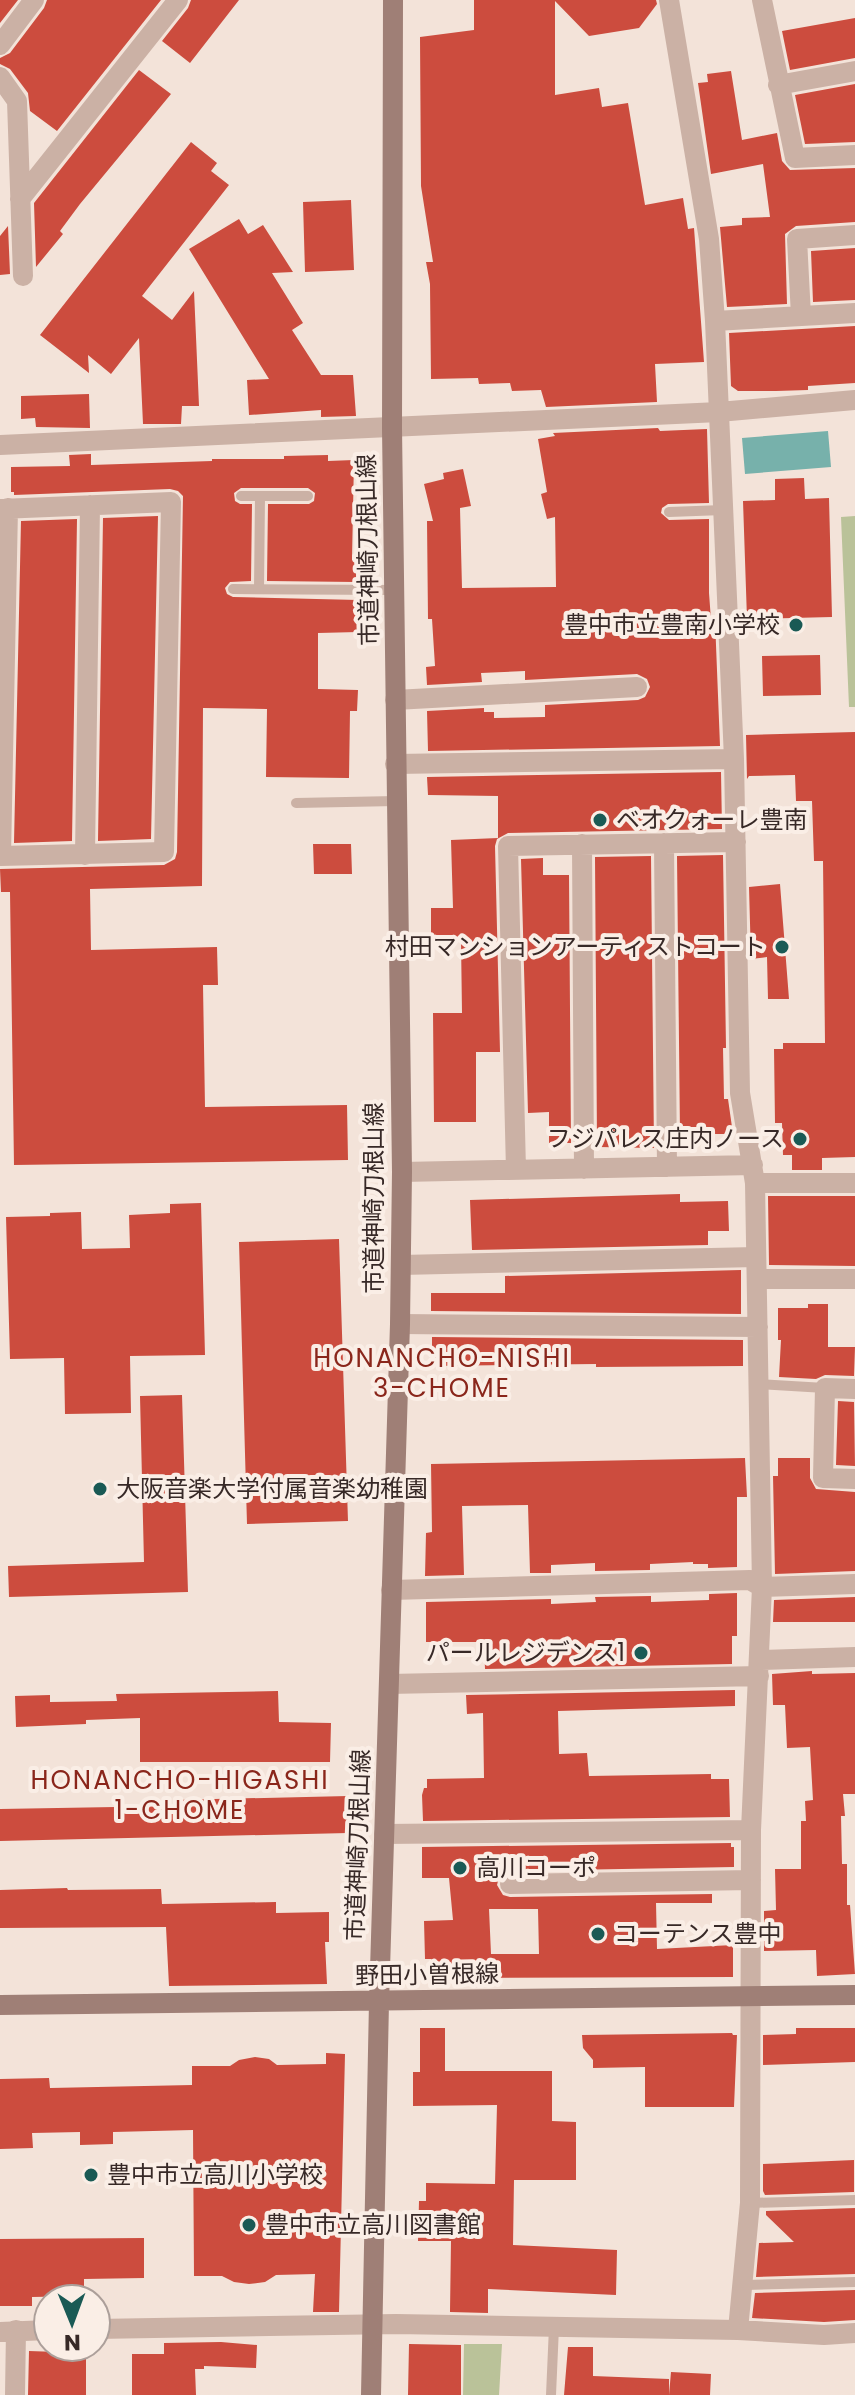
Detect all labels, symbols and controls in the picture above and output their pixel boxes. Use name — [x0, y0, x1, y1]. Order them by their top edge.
street label: 市道神崎刀根山線 — [349, 454, 386, 646]
place label: 豊中市立豊南小学校 — [564, 608, 780, 641]
marker: 豊中市立豊南小学校 — [787, 616, 805, 634]
place label: ベオクォーレ豊南 — [616, 803, 808, 836]
marker: ベオクォーレ豊南 — [591, 811, 609, 829]
place label: 村田マンションアーティストコート — [385, 930, 766, 963]
marker: 村田マンションアーティストコート — [773, 938, 791, 956]
street label: 市道神崎刀根山線 — [357, 1102, 390, 1294]
place label: フジパレス庄内ノース — [547, 1122, 784, 1155]
marker: フジパレス庄内ノース — [791, 1130, 809, 1148]
district label: HONANCHO-NISHI 3-CHOME — [313, 1340, 571, 1406]
place label: 大阪音楽大学付属音楽幼稚園 — [116, 1472, 428, 1505]
marker: 大阪音楽大学付属音楽幼稚園 — [91, 1480, 109, 1498]
place label: パールレジデンス1 — [426, 1636, 625, 1669]
marker: パールレジデンス1 — [632, 1644, 650, 1662]
street label: 市道神崎刀根山線 — [338, 1748, 377, 1941]
district label: HONANCHO-HIGASHI 1-CHOME — [30, 1762, 330, 1828]
place label: 高川コーポ — [476, 1851, 596, 1884]
marker: 高川コーポ — [451, 1859, 469, 1877]
place label: コーテンス豊中 — [614, 1917, 782, 1950]
marker: コーテンス豊中 — [589, 1925, 607, 1943]
street label: 野田小曽根線 — [355, 1957, 499, 1992]
place label: 豊中市立高川小学校 — [107, 2158, 323, 2191]
marker: 豊中市立高川小学校 — [82, 2166, 100, 2184]
place label: 豊中市立高川図書館 — [265, 2208, 481, 2241]
marker: 豊中市立高川図書館 — [240, 2216, 258, 2234]
north arrow — [32, 2283, 112, 2363]
text: N — [64, 2327, 81, 2358]

